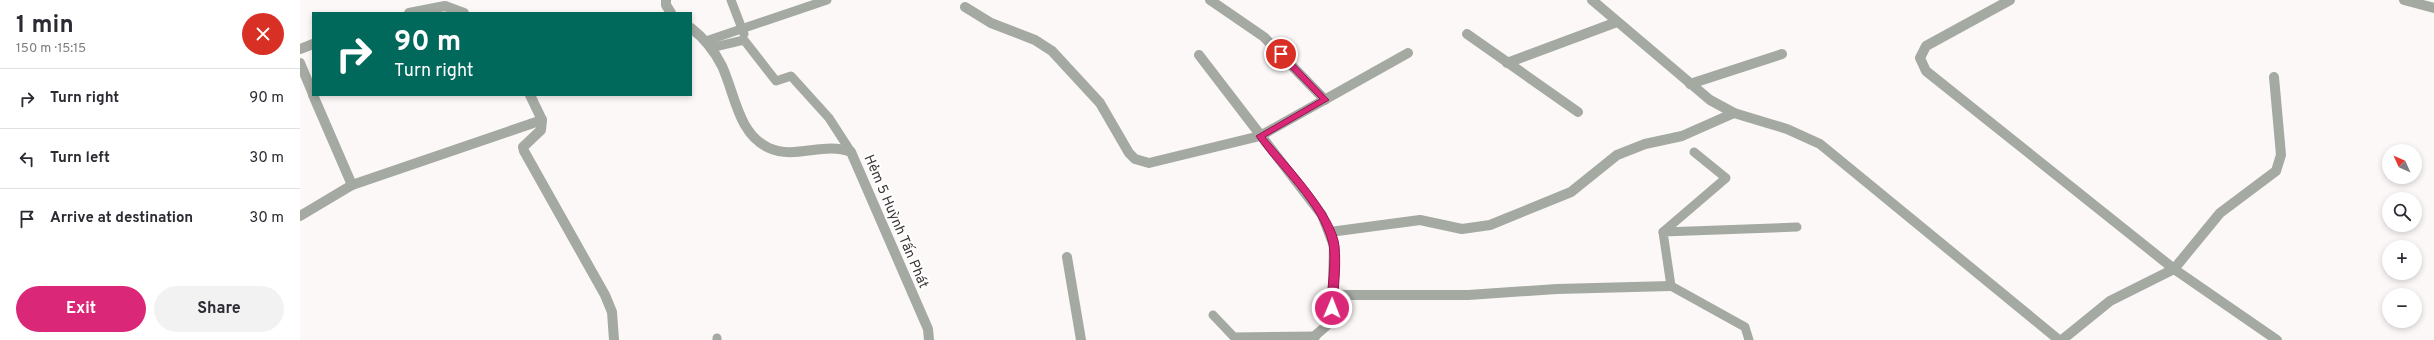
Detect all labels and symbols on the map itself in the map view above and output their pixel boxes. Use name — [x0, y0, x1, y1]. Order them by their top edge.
pin — [1264, 37, 1298, 71]
north arrow — [2382, 144, 2422, 184]
street label: Hẻm 5 Huỳnh Tấn Phát — [860, 152, 931, 291]
position arrow — [1311, 287, 1353, 329]

